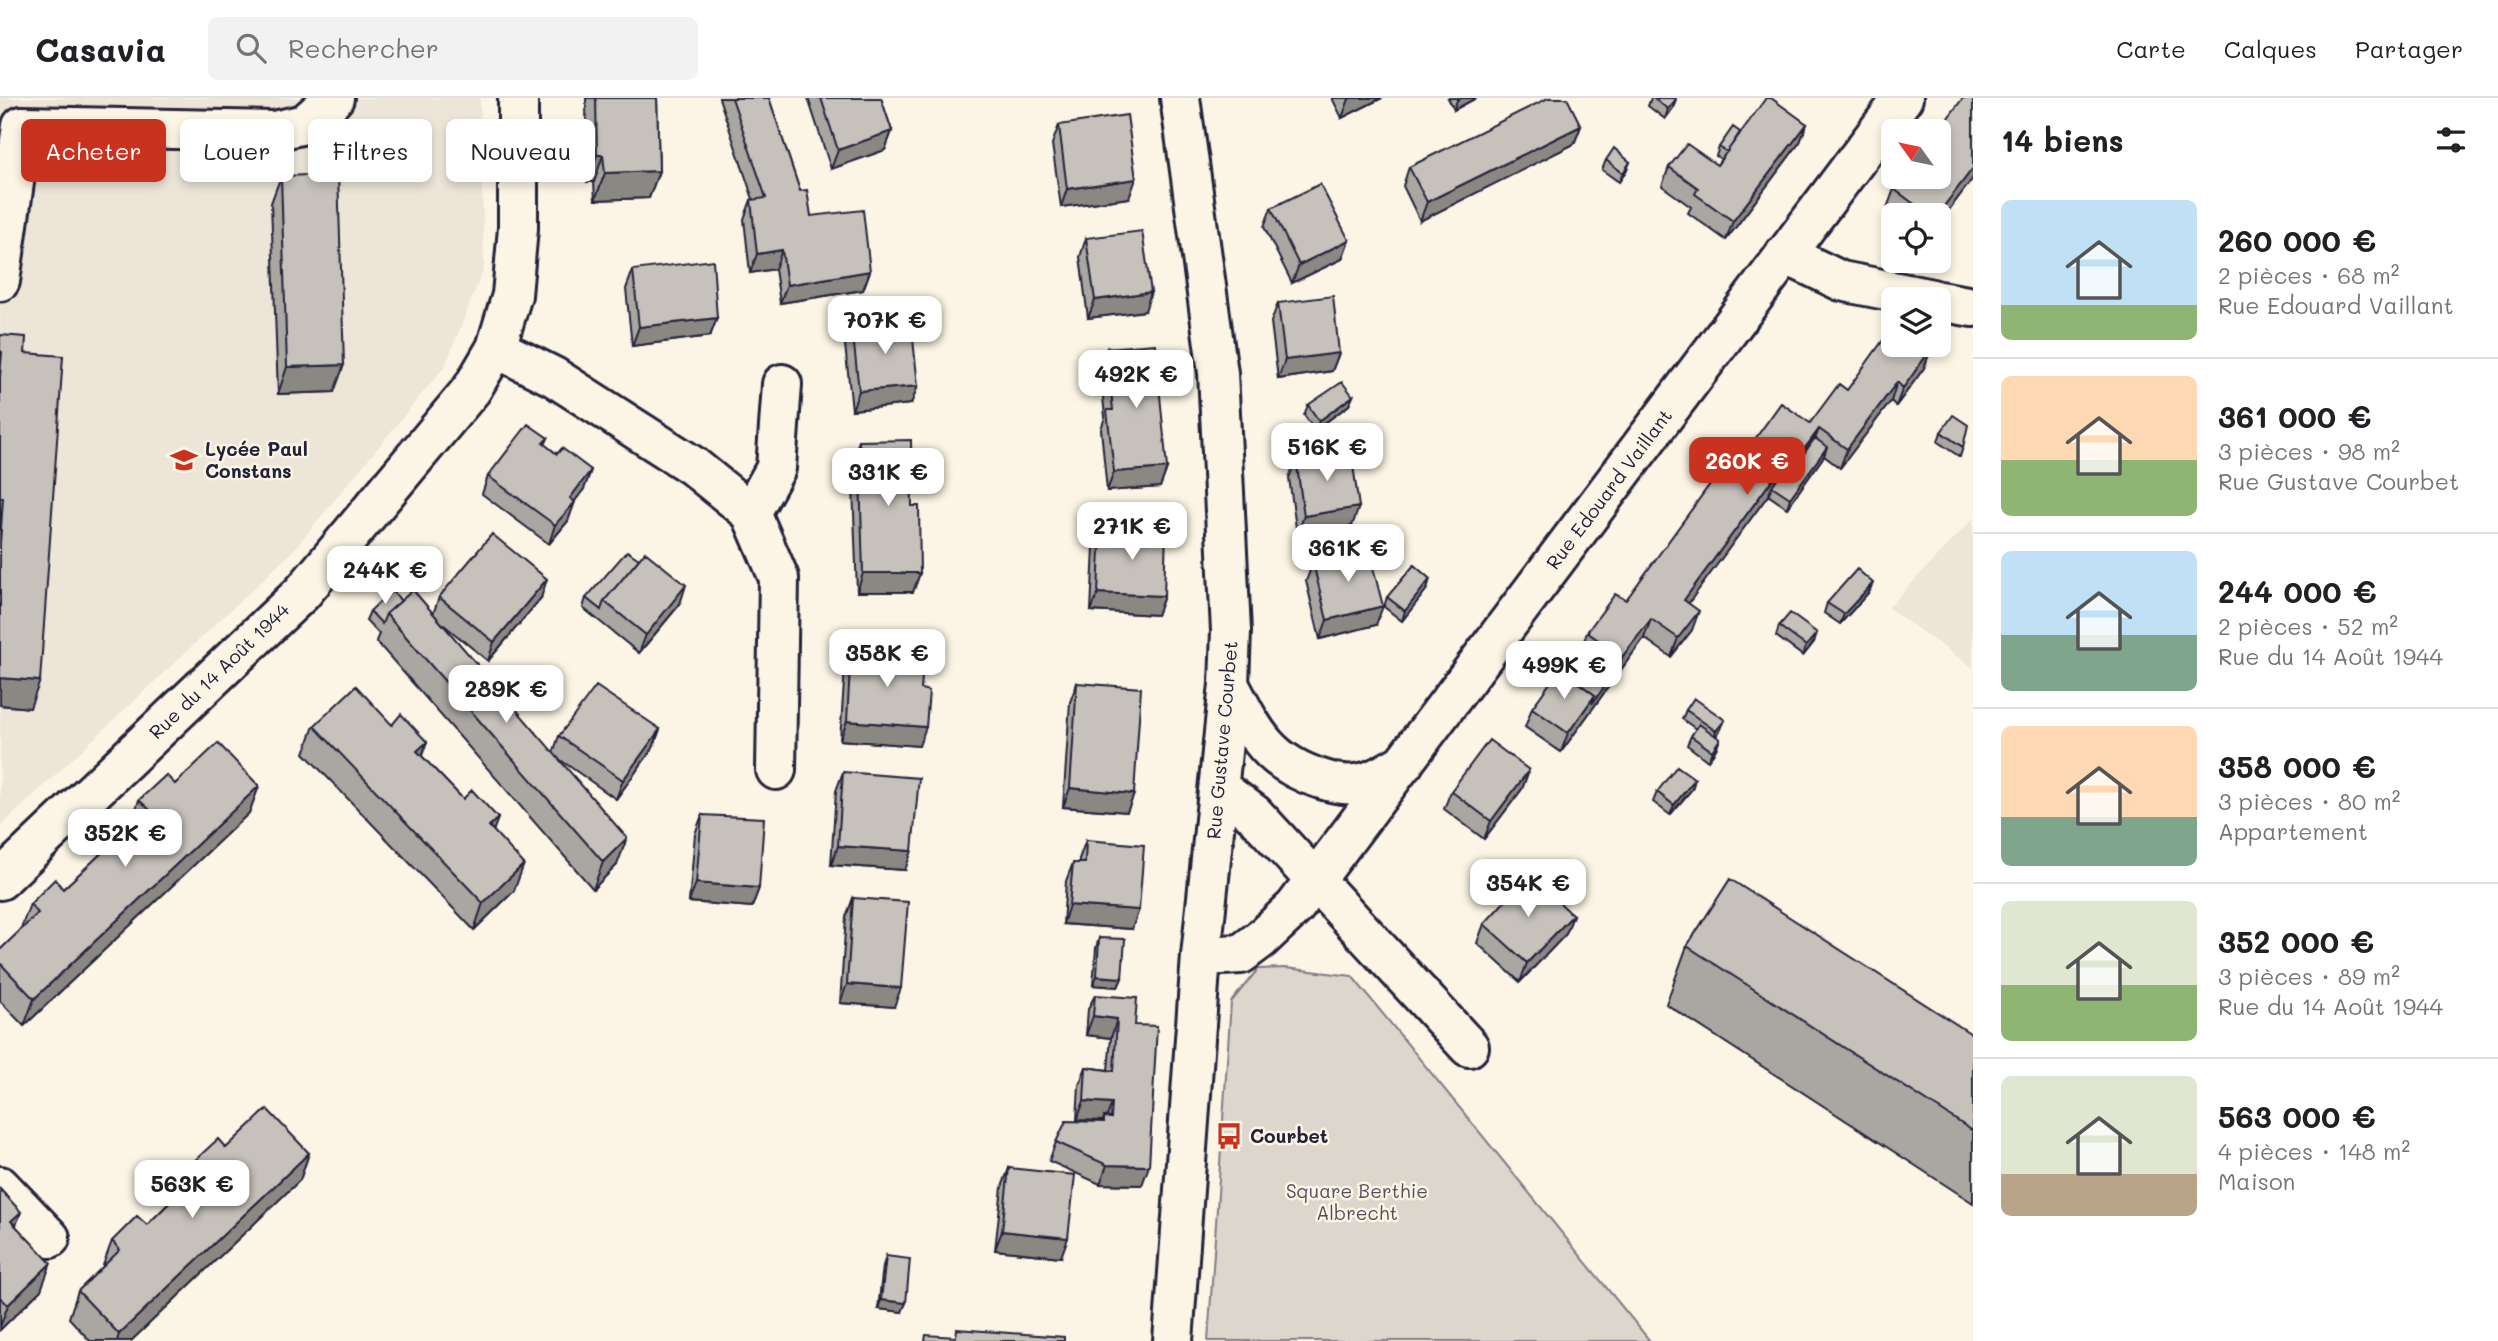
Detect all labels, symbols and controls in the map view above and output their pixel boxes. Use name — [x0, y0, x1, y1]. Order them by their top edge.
search box — [208, 17, 698, 80]
text: Casavia — [35, 27, 166, 70]
icon: search — [232, 29, 270, 67]
text: Rechercher — [288, 31, 439, 65]
text: Carte — [2116, 33, 2186, 64]
text: Calques — [2224, 33, 2317, 64]
text: Partager — [2355, 33, 2463, 64]
chip: Acheter — [21, 119, 166, 182]
chip: Louer — [180, 119, 294, 182]
chip: Filtres — [308, 119, 432, 182]
chip: Nouveau — [446, 119, 595, 182]
north arrow — [1881, 119, 1951, 189]
map controls — [1881, 119, 1951, 357]
text: 14 biens — [2001, 120, 2124, 160]
icon: filters — [2432, 121, 2470, 159]
button: locate — [1881, 203, 1951, 273]
text: 260 000 € — [2218, 220, 2376, 260]
icon: home — [2057, 228, 2141, 312]
text: 2 pièces · 68 m² — [2218, 260, 2400, 290]
button: layers — [1881, 287, 1951, 357]
text: Rue Edouard Vaillant — [2218, 290, 2454, 320]
pin: 707K € — [828, 296, 942, 356]
text: 707K € — [844, 304, 926, 334]
pin: 492K € — [1079, 350, 1193, 410]
text: 492K € — [1094, 358, 1178, 388]
text: 361 000 € — [2218, 396, 2371, 436]
street label: Rue Edouard Vaillant — [1540, 403, 1677, 574]
icon: home — [2057, 404, 2141, 488]
pin: 516K € — [1270, 424, 1384, 483]
text: 516K € — [1287, 431, 1367, 461]
place label: Lycée Paul Constans — [205, 436, 308, 483]
text: 3 pièces · 98 m² — [2218, 436, 2400, 466]
pin: 260K € — [1690, 438, 1804, 497]
school or university icon: Lycée Paul Constans — [169, 445, 199, 475]
text: 260K € — [1705, 445, 1789, 475]
pin: 331K € — [831, 448, 945, 508]
text: 331K € — [848, 456, 928, 486]
text: Rue Gustave Courbet — [2218, 466, 2459, 496]
pin: 271K € — [1075, 503, 1189, 562]
text: 271K € — [1093, 510, 1171, 540]
pin: 361K € — [1291, 524, 1405, 584]
text: 361K € — [1308, 532, 1388, 562]
pin: 244K € — [328, 546, 442, 606]
text: 244K € — [343, 554, 427, 584]
text: 244 000 € — [2218, 571, 2377, 611]
icon: home — [2057, 579, 2141, 663]
street label: Rue du 14 Août 1944 — [143, 597, 294, 744]
text: 2 pièces · 52 m² — [2218, 611, 2398, 641]
pin: 358K € — [830, 630, 944, 689]
text: 358K € — [845, 637, 929, 667]
street label: Rue Gustave Courbet — [1200, 640, 1243, 840]
text: Rue du 14 Août 1944 — [2218, 641, 2443, 671]
pin: 499K € — [1507, 642, 1621, 701]
text: 499K € — [1522, 649, 1606, 679]
pin: 289K € — [449, 666, 563, 725]
text: 289K € — [464, 673, 548, 703]
text: 358 000 € — [2218, 746, 2376, 786]
icon: home — [2057, 754, 2141, 838]
text: 3 pièces · 80 m² — [2218, 786, 2400, 816]
pin: 352K € — [68, 810, 182, 869]
text: Appartement — [2218, 816, 2368, 846]
text: 352K € — [84, 817, 166, 847]
pin: 354K € — [1471, 860, 1585, 919]
text: 354K € — [1486, 867, 1570, 897]
text: 352 000 € — [2218, 921, 2374, 961]
icon: home — [2057, 929, 2141, 1013]
text: 3 pièces · 89 m² — [2218, 961, 2400, 991]
text: Rue du 14 Août 1944 — [2218, 991, 2443, 1021]
text: 563 000 € — [2218, 1096, 2375, 1136]
icon: home — [2057, 1104, 2141, 1188]
bus stop icon: Courbet — [1214, 1121, 1244, 1151]
place label: Courbet — [1250, 1123, 1328, 1148]
text: 4 pièces · 148 m² — [2218, 1136, 2410, 1166]
pin: 563K € — [135, 1160, 249, 1220]
text: Maison — [2218, 1166, 2295, 1196]
text: 563K € — [150, 1168, 234, 1198]
park label: Square Berthie Albrecht — [1286, 1178, 1428, 1225]

